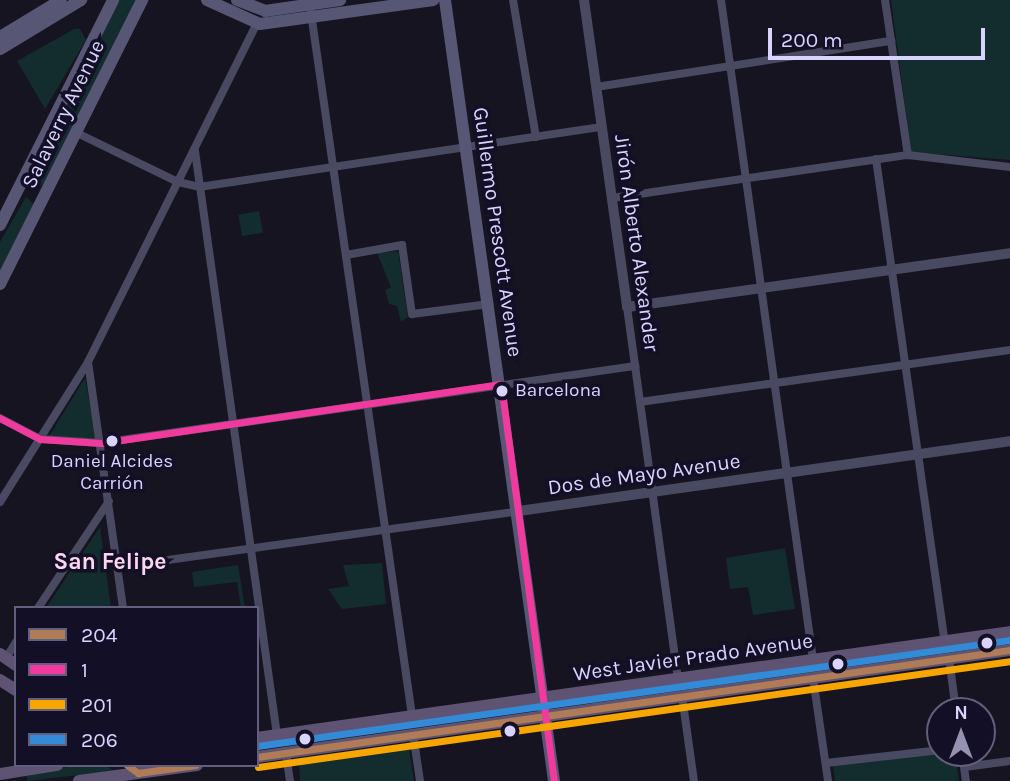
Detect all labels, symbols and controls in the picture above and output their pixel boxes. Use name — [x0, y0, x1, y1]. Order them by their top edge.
scale bar — [772, 14, 989, 58]
text: 200 m — [781, 28, 843, 52]
street label: Salaverry Avenue — [16, 36, 110, 192]
street label: Guillermo Prescott Avenue — [468, 105, 528, 359]
street label: Jirón Alberto Alexander — [609, 133, 665, 353]
place label: Barcelona — [515, 380, 601, 402]
marker: Barcelona — [495, 384, 509, 398]
marker: Daniel Alcides Carrión — [105, 434, 119, 448]
street label: Dos de Mayo Avenue — [546, 448, 742, 500]
place label: Daniel Alcides Carrión — [51, 451, 173, 495]
district label: San Felipe — [53, 548, 167, 576]
legend — [14, 606, 259, 767]
text: 204 — [81, 623, 117, 647]
street label: West Javier Prado Avenue — [572, 628, 814, 686]
unlabelled marker — [980, 636, 994, 650]
unlabelled marker — [831, 657, 845, 671]
text: 1 — [81, 658, 88, 682]
text: 201 — [81, 693, 113, 717]
north arrow — [926, 697, 996, 767]
text: N — [954, 702, 968, 724]
unlabelled marker — [503, 724, 517, 738]
text: 206 — [81, 728, 118, 752]
unlabelled marker — [298, 732, 312, 746]

